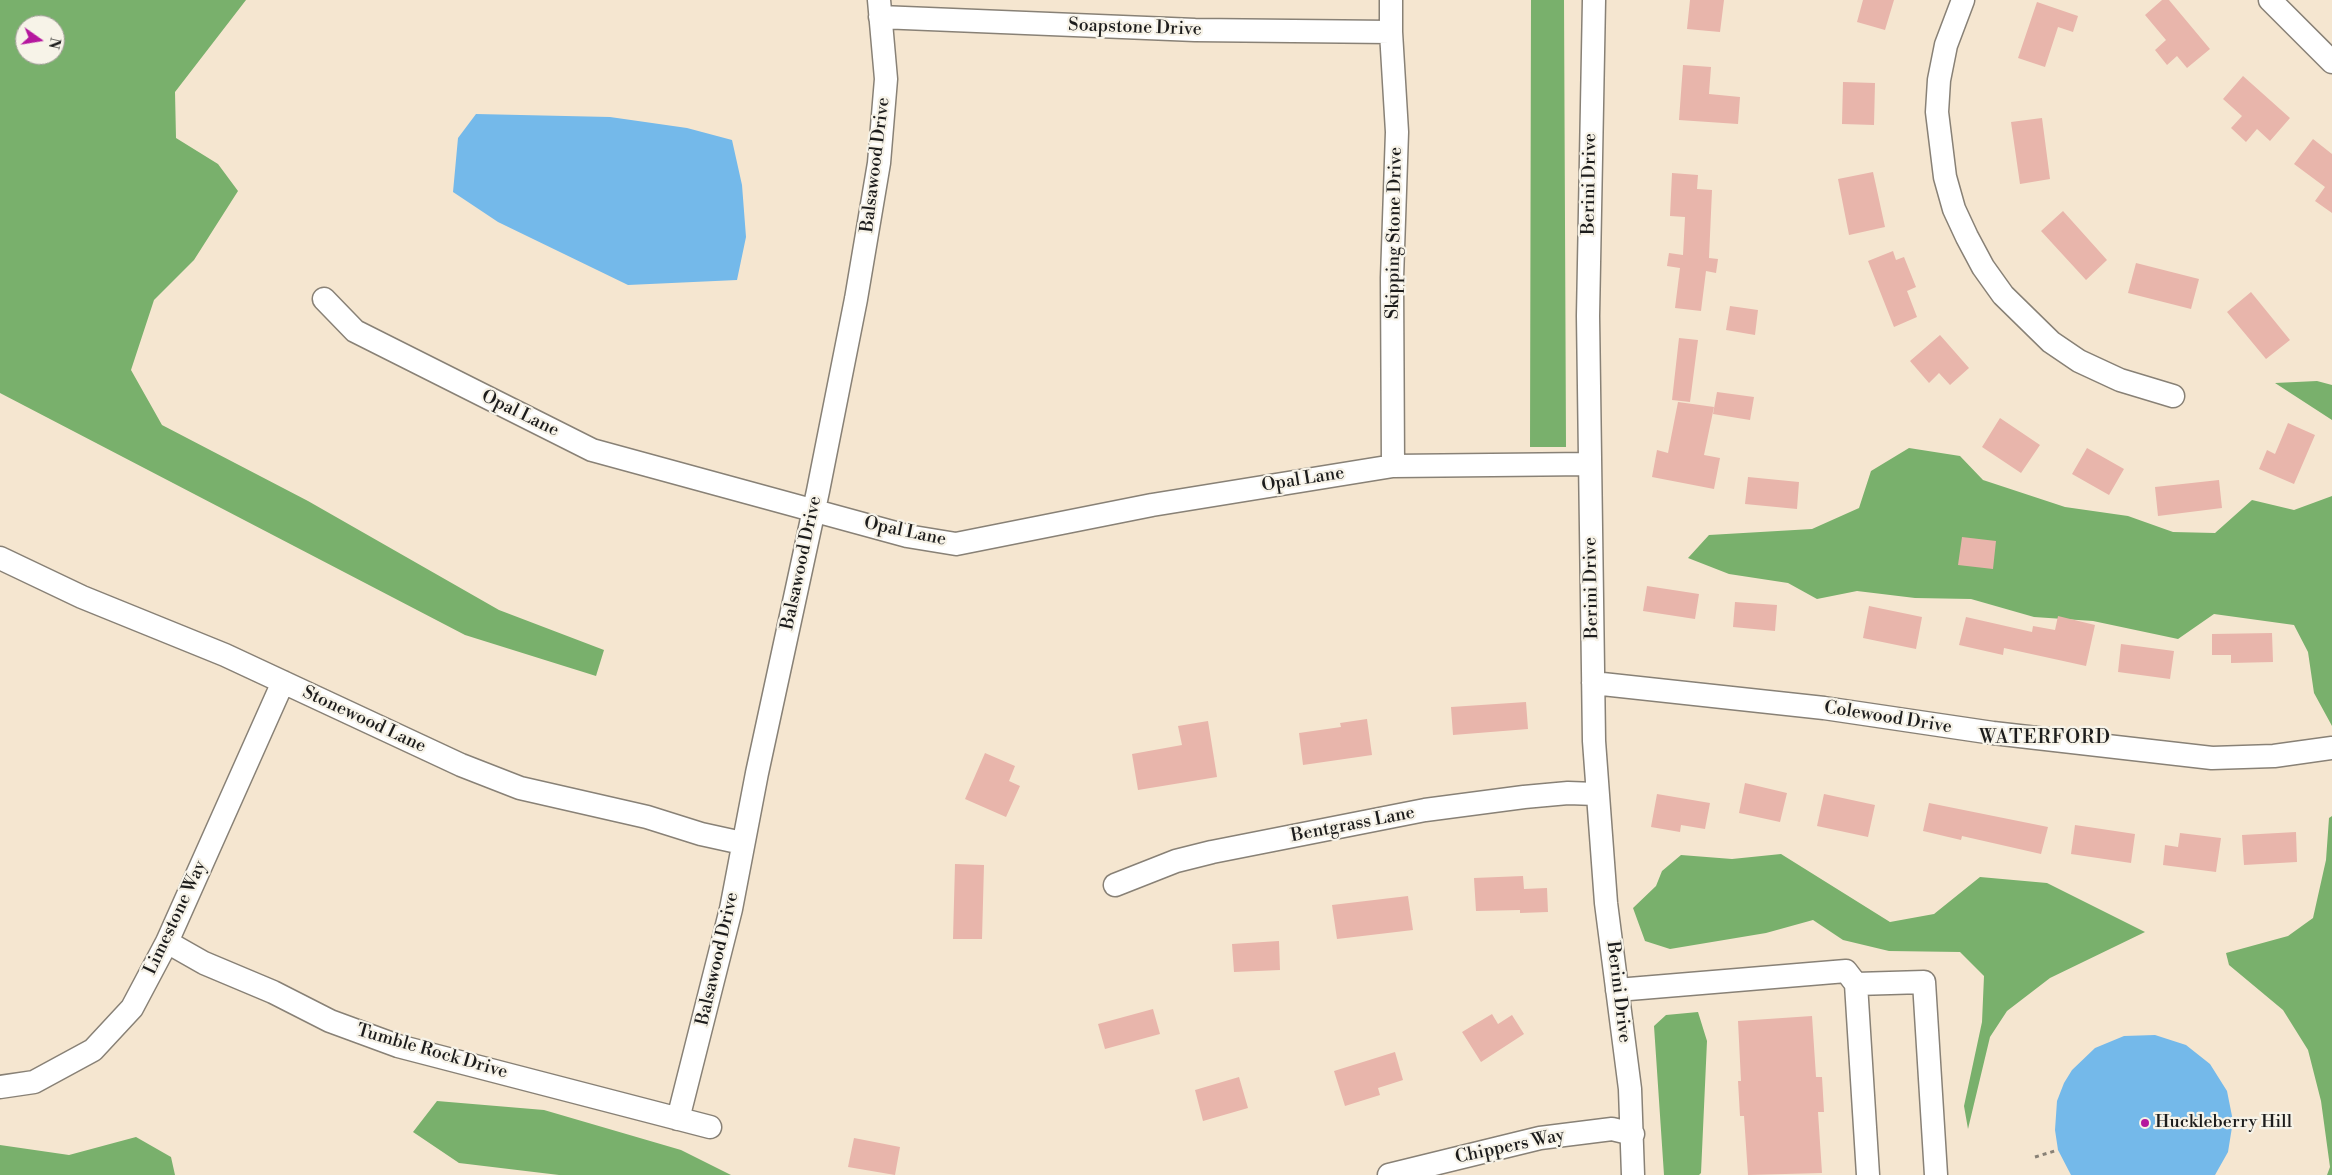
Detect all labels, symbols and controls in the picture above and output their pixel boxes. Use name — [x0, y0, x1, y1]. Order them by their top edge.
north arrow — [15, 15, 65, 65]
street label: Soapstone Drive — [1068, 15, 1202, 41]
text: N — [44, 36, 64, 51]
street label: Balsawood Drive — [857, 96, 895, 234]
street label: Berini Drive — [1578, 133, 1602, 235]
street label: Skipping Stone Drive — [1383, 147, 1407, 319]
street label: Opal Lane — [478, 386, 562, 442]
street label: Opal Lane — [1260, 463, 1346, 497]
street label: Balsawood Drive — [777, 494, 827, 632]
street label: Opal Lane — [862, 513, 948, 551]
street label: Berini Drive — [1580, 537, 1604, 639]
street label: Stonewood Lane — [299, 682, 429, 758]
street label: Colewood Drive — [1823, 697, 1953, 739]
district label: WATERFORD — [1978, 727, 2112, 749]
street label: Bentgrass Lane — [1289, 802, 1417, 848]
street label: Limestone Way — [140, 858, 212, 978]
street label: Balsawood Drive — [692, 890, 744, 1028]
street label: Berini Drive — [1601, 940, 1635, 1044]
street label: Tumble Rock Drive — [354, 1020, 510, 1084]
place label: Huckleberry Hill — [2155, 1112, 2292, 1134]
marker: Huckleberry Hill — [2139, 1117, 2151, 1129]
street label: Chippers Way — [1453, 1125, 1567, 1169]

